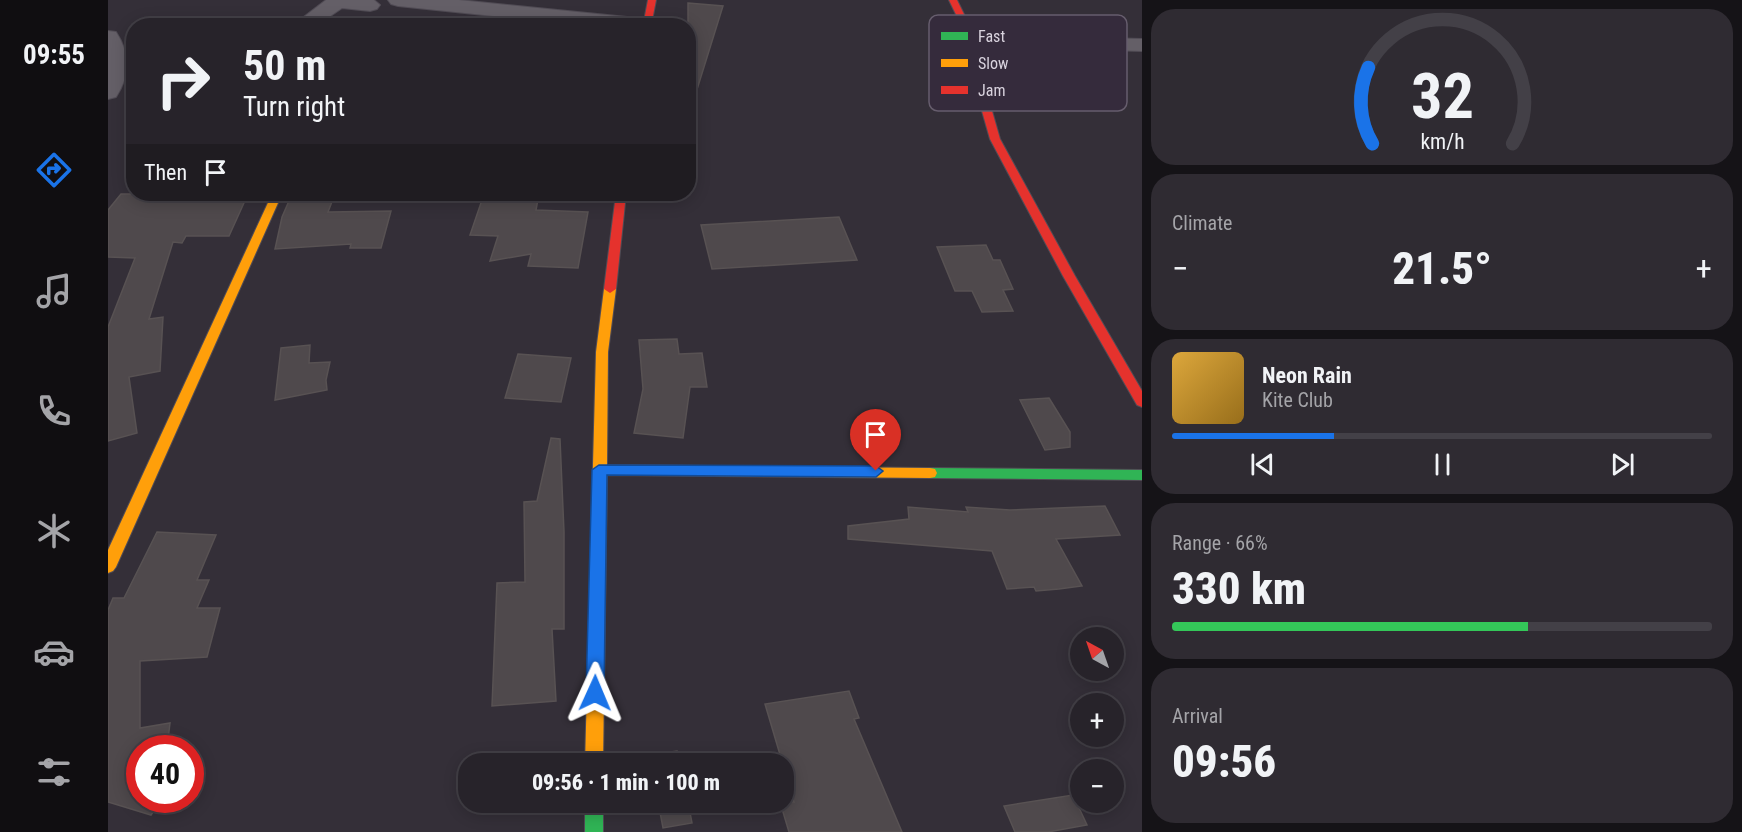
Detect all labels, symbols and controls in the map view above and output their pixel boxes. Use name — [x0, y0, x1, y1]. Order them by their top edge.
legend — [929, 15, 1127, 111]
text: Fast — [978, 27, 1005, 46]
text: 09:55 — [23, 39, 85, 71]
text: 50 m — [243, 41, 326, 90]
icon: right — [144, 42, 222, 120]
text: Slow — [978, 54, 1008, 73]
text: 32 — [1410, 60, 1474, 133]
text: Jam — [978, 81, 1005, 100]
text: Turn right — [243, 91, 345, 123]
text: km/h — [1420, 129, 1464, 154]
icon: directions — [33, 149, 75, 191]
icon: arrive — [199, 156, 232, 189]
text: Then — [144, 160, 187, 185]
text: Climate — [1172, 211, 1232, 235]
text: 21.5° — [1392, 242, 1492, 295]
text: − — [1172, 249, 1189, 288]
text: + — [1696, 249, 1712, 288]
icon: music — [33, 270, 75, 312]
text: Neon Rain — [1262, 363, 1352, 388]
text: Kite Club — [1262, 388, 1333, 412]
icon: phone — [33, 390, 75, 432]
pin — [850, 409, 901, 471]
icon: arrive — [859, 418, 892, 451]
icon: previous — [1246, 448, 1279, 481]
icon: pause — [1426, 448, 1459, 481]
icon: next — [1606, 448, 1639, 481]
icon: climate — [33, 510, 75, 552]
text: Range · 66% — [1172, 531, 1268, 555]
text: 330 km — [1172, 562, 1306, 615]
north arrow — [1070, 627, 1124, 681]
map controls — [1070, 627, 1124, 813]
icon: car — [33, 631, 75, 673]
position arrow — [563, 661, 627, 725]
button: + — [1070, 693, 1124, 747]
text: Arrival — [1172, 704, 1223, 728]
speed limit sign: 40 — [126, 735, 204, 813]
text: 09:56 — [1172, 735, 1276, 788]
icon: filters — [33, 751, 75, 793]
button: − — [1070, 759, 1124, 813]
text: 09:56 · 1 min · 100 m — [532, 770, 720, 795]

